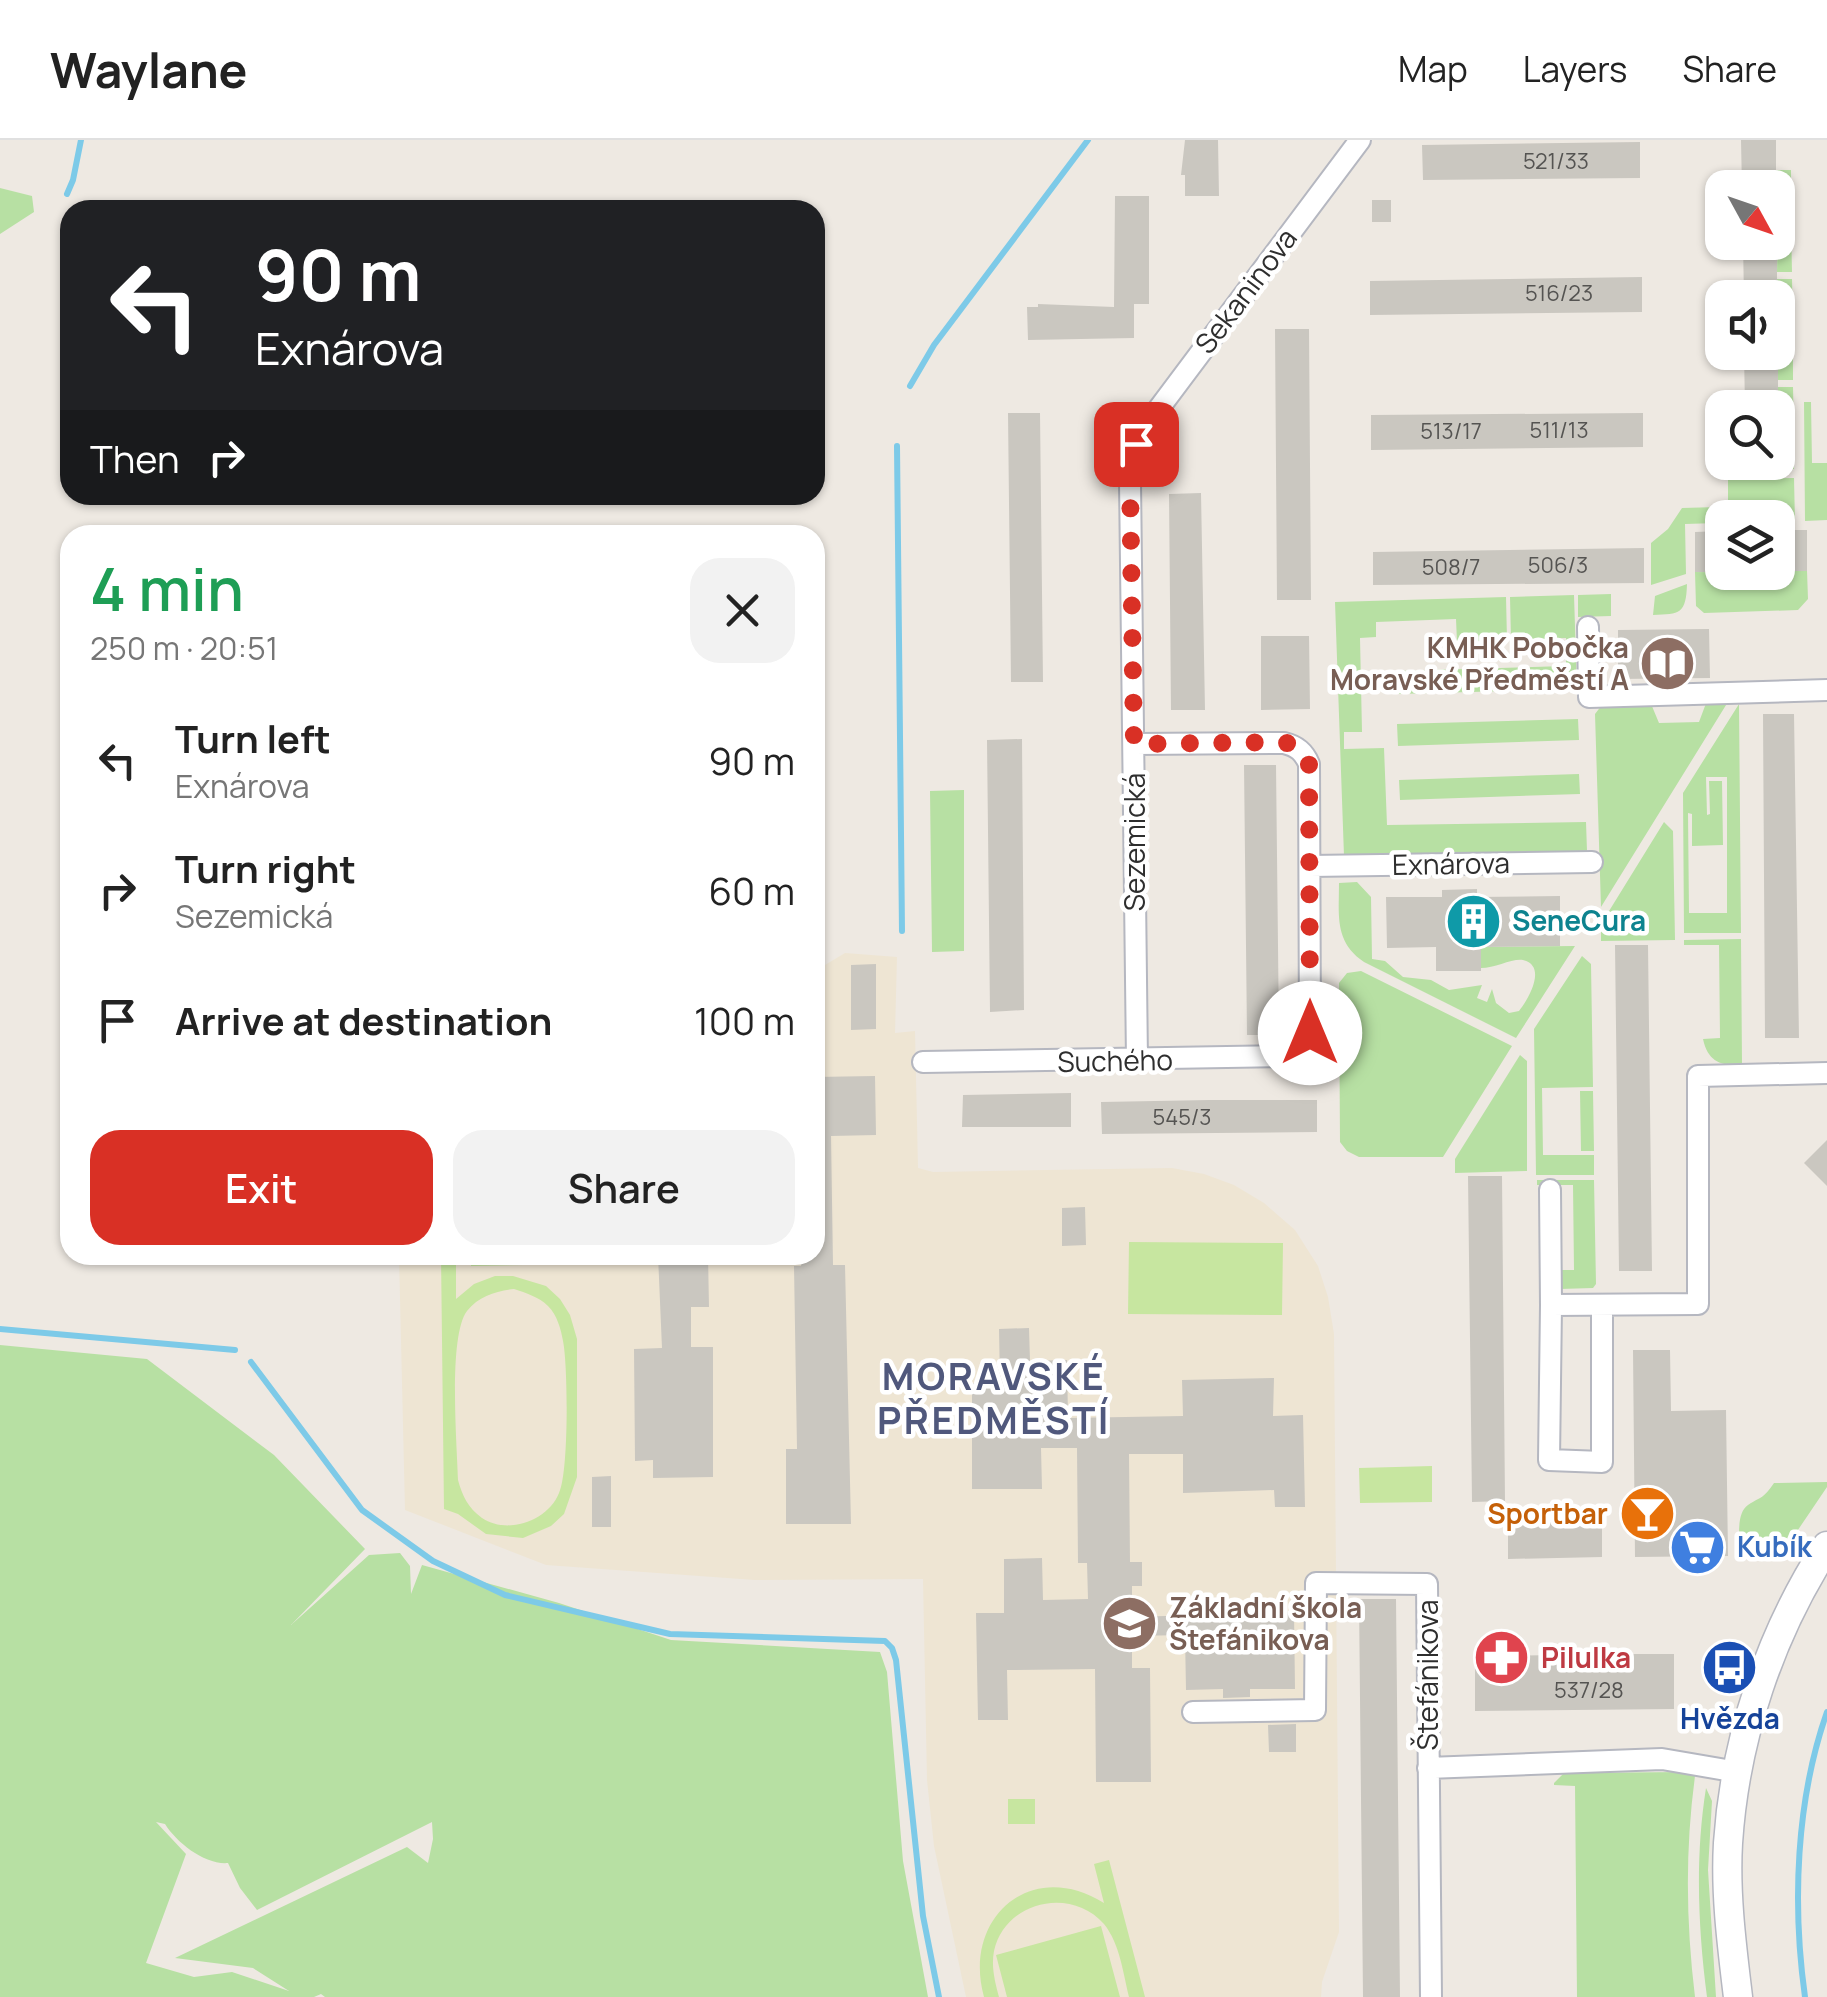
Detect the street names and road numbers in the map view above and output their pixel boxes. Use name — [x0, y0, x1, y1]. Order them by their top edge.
street label: Sekaninova — [1186, 220, 1305, 361]
street label: Sezemická — [1115, 773, 1153, 911]
street label: Exnárova — [1392, 843, 1510, 883]
street label: Suchého — [1057, 1040, 1173, 1080]
street label: Štefánikova — [1408, 1599, 1446, 1751]

